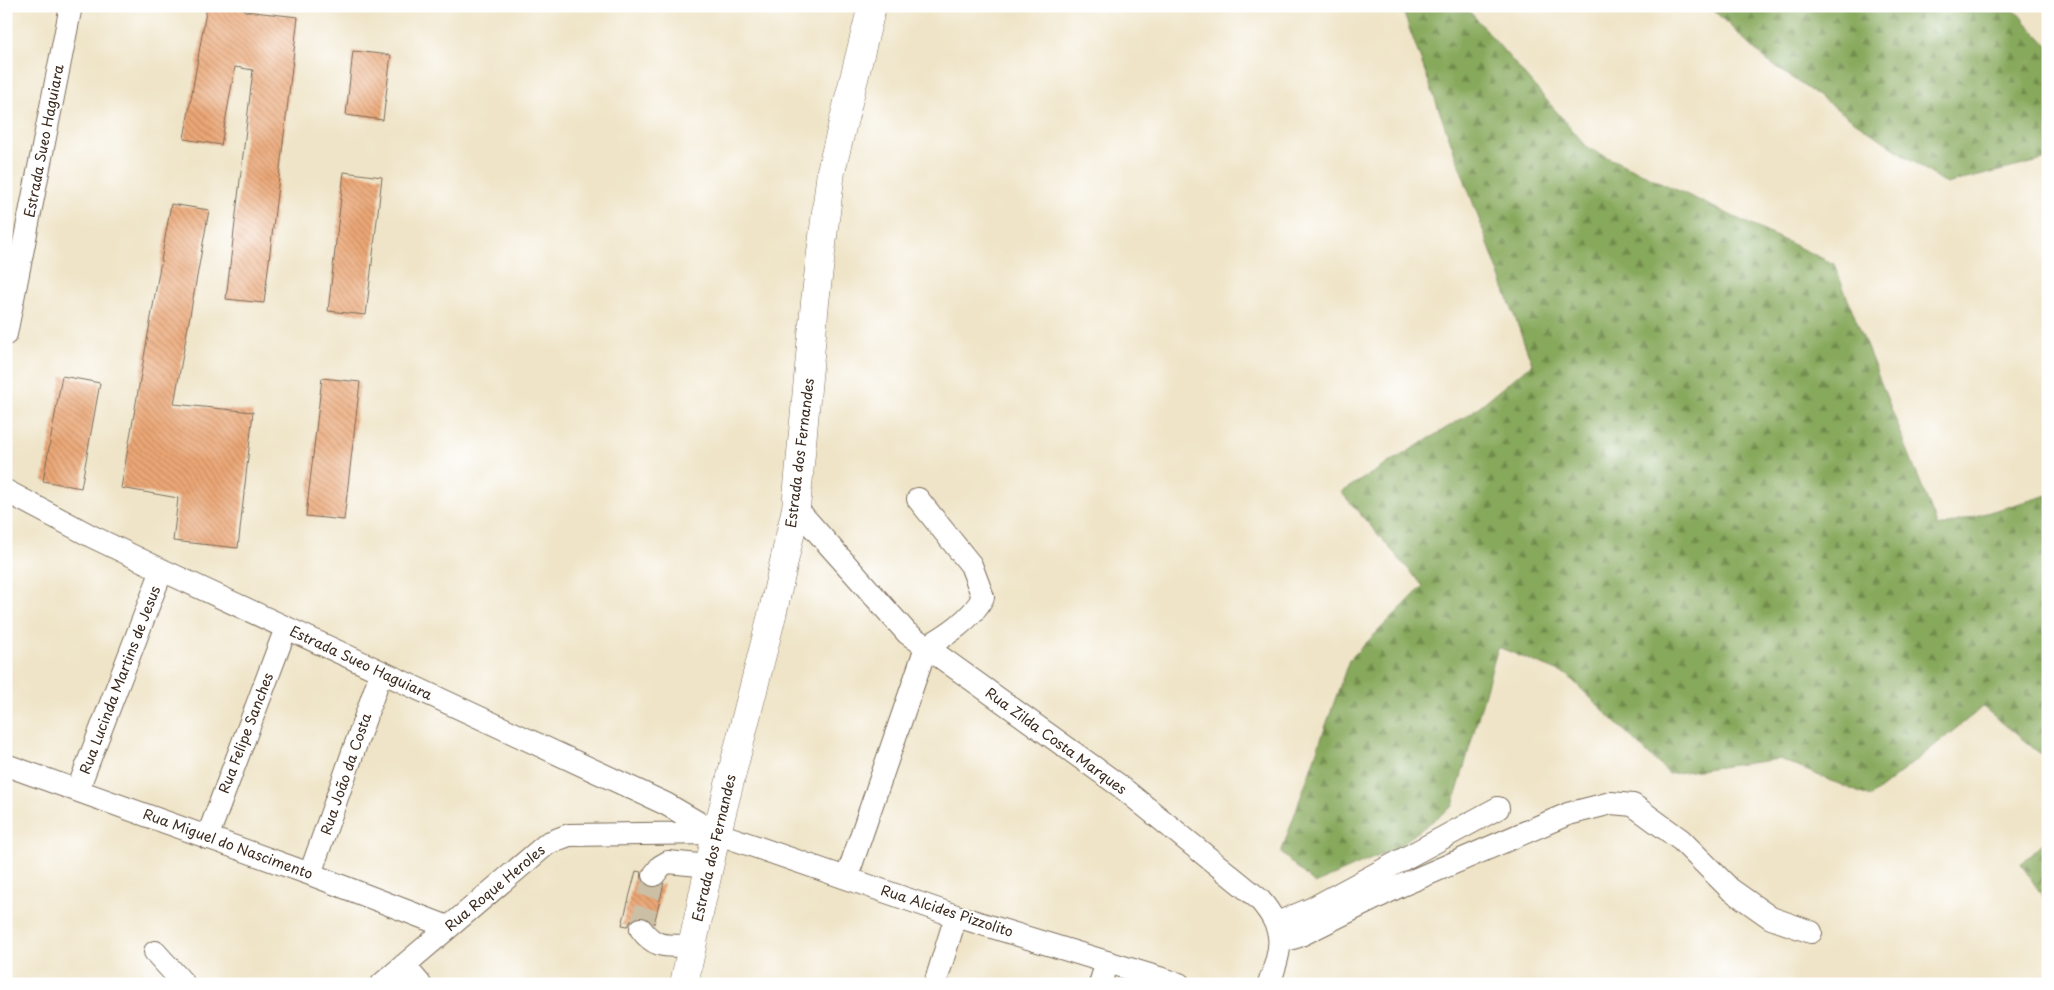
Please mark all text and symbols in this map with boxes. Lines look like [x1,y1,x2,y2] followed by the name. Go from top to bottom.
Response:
[18,62,69,219] street label: Estrada Sueo Haguiara
[780,377,819,529] street label: Estrada dos Fernandes
[74,583,165,777] street label: Rua Lucinda Martins de Jesus
[286,620,437,705] street label: Estrada Sueo Haguiara
[213,669,278,796] street label: Rua Felipe Sanches
[981,682,1131,799] street label: Rua Zilda Costa Marques
[315,710,376,838] street label: Rua João da Costa
[686,772,741,924] street label: Estrada dos Fernandes
[140,803,316,884] street label: Rua Miguel do Nascimento
[440,839,549,936] street label: Rua Roque Heroles
[878,879,1016,942] street label: Rua Alcides Pizzolito

